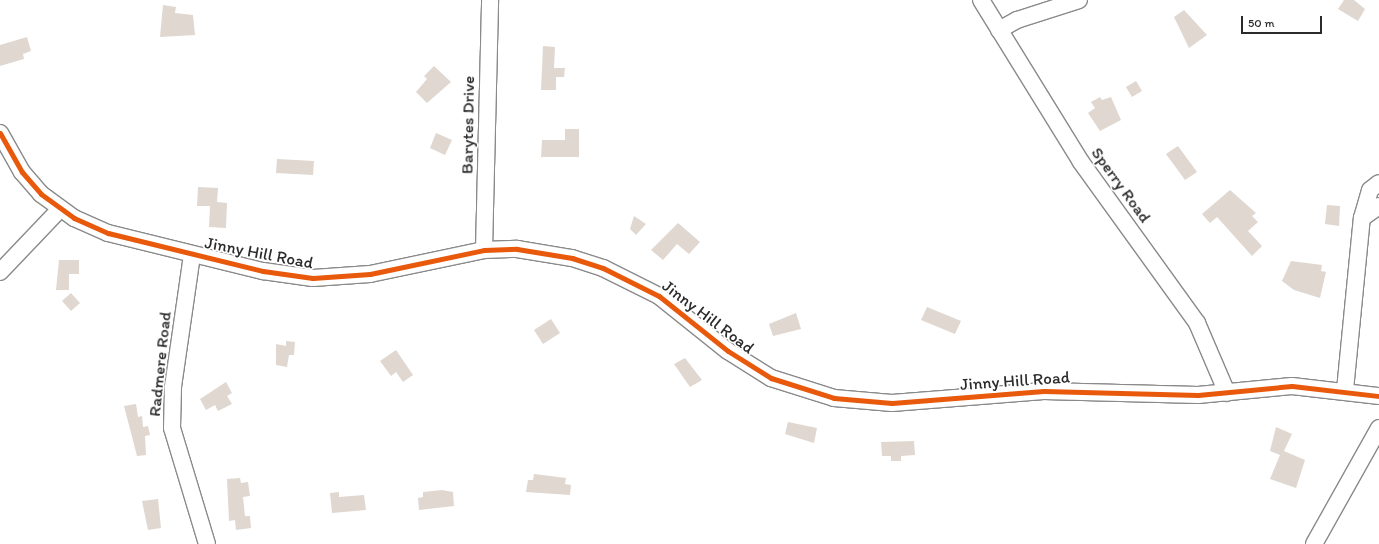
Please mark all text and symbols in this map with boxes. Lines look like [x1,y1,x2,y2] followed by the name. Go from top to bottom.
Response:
[1243,8,1324,34] scale bar
[1248,16,1274,30] text: 50 m
[457,75,479,175] street label: Barytes Drive
[1087,143,1155,227] street label: Sperry Road
[203,233,315,273] street label: Jinny Hill Road
[658,276,758,358] street label: Jinny Hill Road
[144,310,176,418] street label: Radmere Road
[960,367,1070,395] street label: Jinny Hill Road

